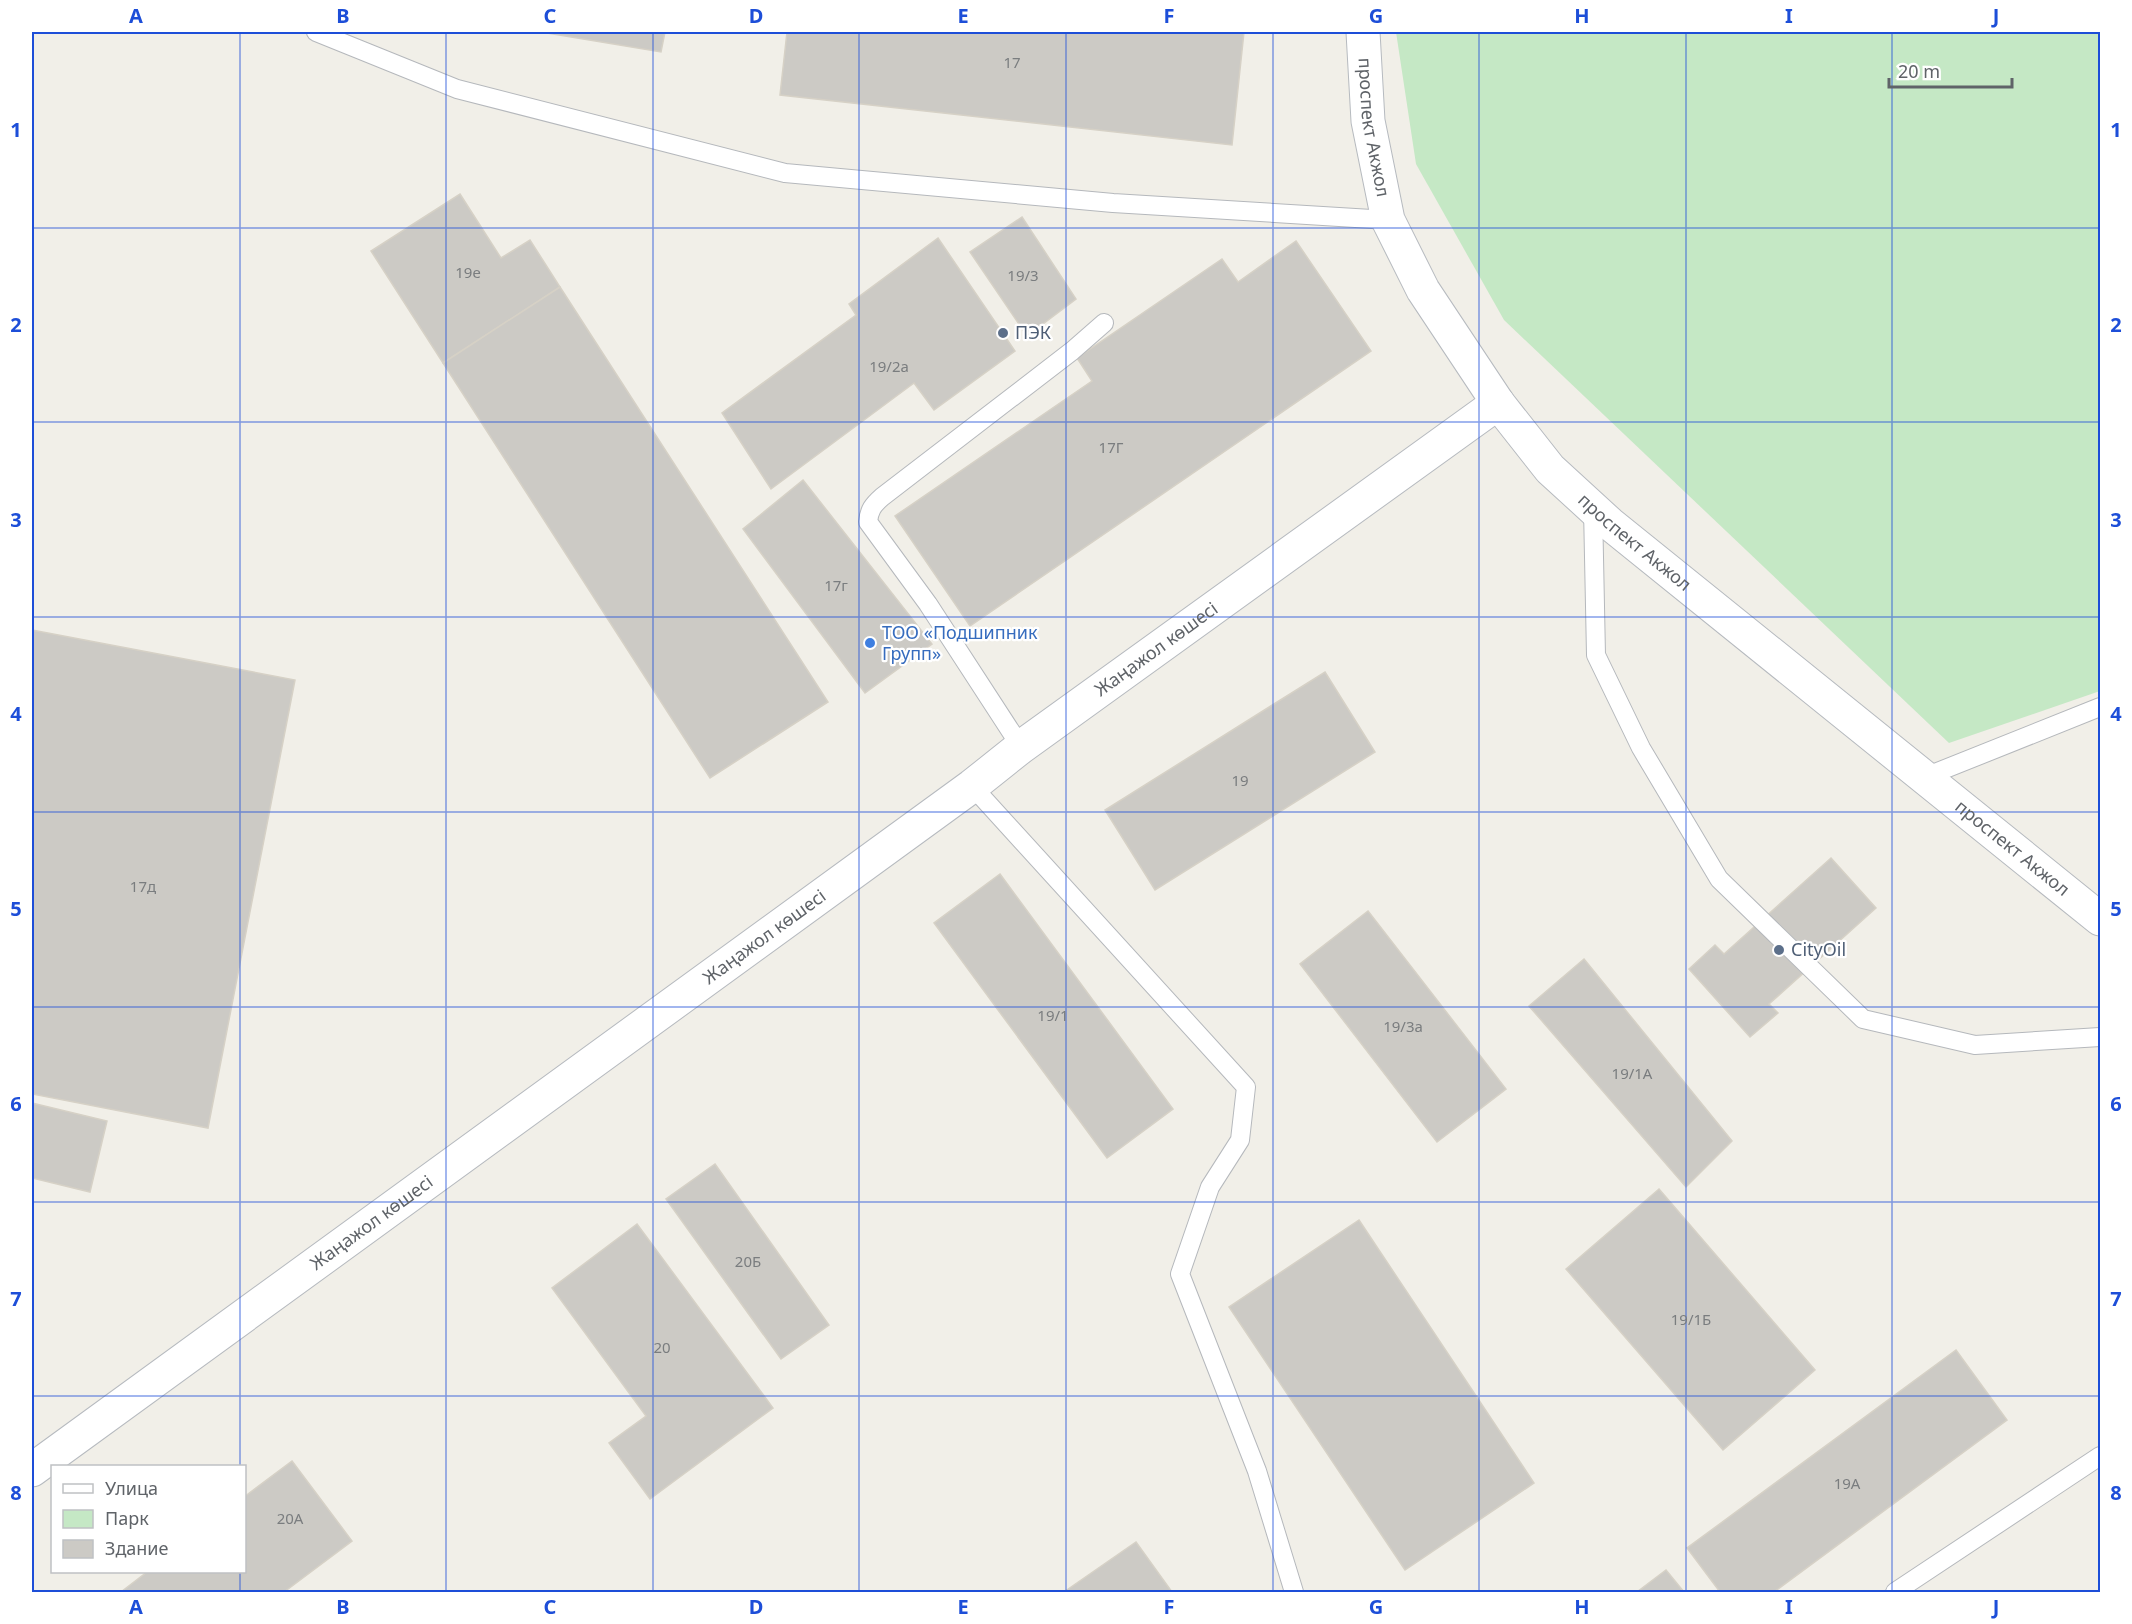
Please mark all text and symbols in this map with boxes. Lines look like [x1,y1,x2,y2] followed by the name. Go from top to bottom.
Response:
[129,2,143,29] text: A
[336,2,350,29] text: B
[544,2,557,29] text: C
[749,2,763,29] text: D
[957,2,969,29] text: E
[1164,2,1174,29] text: F
[1369,2,1383,29] text: G
[1574,2,1590,29] text: H
[1785,2,1793,29] text: I
[1991,2,1999,29] text: J
[1889,51,2012,89] scale bar
[1003,52,1021,72] house number: 17
[1353,57,1396,199] street label: проспект Акжол
[1898,59,1940,83] text: 20 m
[10,116,22,143] text: 1
[2110,116,2122,143] text: 1
[455,262,481,282] house number: 19е
[1007,265,1039,285] house number: 19/3
[10,311,22,338] text: 2
[2110,311,2122,338] text: 2
[1015,320,1052,344] place label: ПЭК
[996,326,1010,340] marker: ПЭК
[869,356,909,376] house number: 19/2а
[1099,437,1124,457] house number: 17Г
[1573,488,1697,596] street label: проспект Акжол
[10,506,22,533] text: 3
[2110,506,2122,533] text: 3
[824,575,848,595] house number: 17г
[1089,596,1222,701] street label: Жаңажол көшесі
[882,620,1038,665] place label: ТОО «Подшипник Групп»
[863,636,877,650] marker: ТОО «Подшипник Групп»
[10,700,22,727] text: 4
[2110,700,2122,727] text: 4
[1231,770,1249,790] house number: 19
[1951,794,2075,901] street label: проспект Акжол
[130,876,156,896] house number: 17д
[698,883,830,989] street label: Жаңажол көшесі
[10,895,22,922] text: 5
[2110,895,2122,922] text: 5
[1791,937,1846,961] place label: CityOil
[1772,943,1786,957] marker: CityOil
[1037,1005,1069,1025] house number: 19/1
[1383,1016,1423,1036] house number: 19/3а
[1612,1063,1653,1083] house number: 19/1А
[10,1090,22,1117] text: 6
[2110,1090,2122,1117] text: 6
[305,1169,437,1275] street label: Жаңажол көшесі
[735,1251,761,1271] house number: 20Б
[10,1285,22,1312] text: 7
[2110,1285,2122,1312] text: 7
[1671,1309,1711,1329] house number: 19/1Б
[653,1337,671,1357] house number: 20
[51,1465,246,1573] legend
[1834,1473,1861,1493] house number: 19А
[105,1476,158,1500] text: Улица
[10,1479,22,1506] text: 8
[2110,1479,2122,1506] text: 8
[105,1506,149,1530] text: Парк
[277,1508,304,1528] house number: 20А
[105,1536,169,1560] text: Здание
[129,1593,143,1620] text: A
[336,1593,350,1620] text: B
[544,1593,557,1620] text: C
[749,1593,763,1620] text: D
[957,1593,969,1620] text: E
[1164,1593,1174,1620] text: F
[1369,1593,1383,1620] text: G
[1574,1593,1590,1620] text: H
[1785,1593,1793,1620] text: I
[1991,1593,1999,1620] text: J

